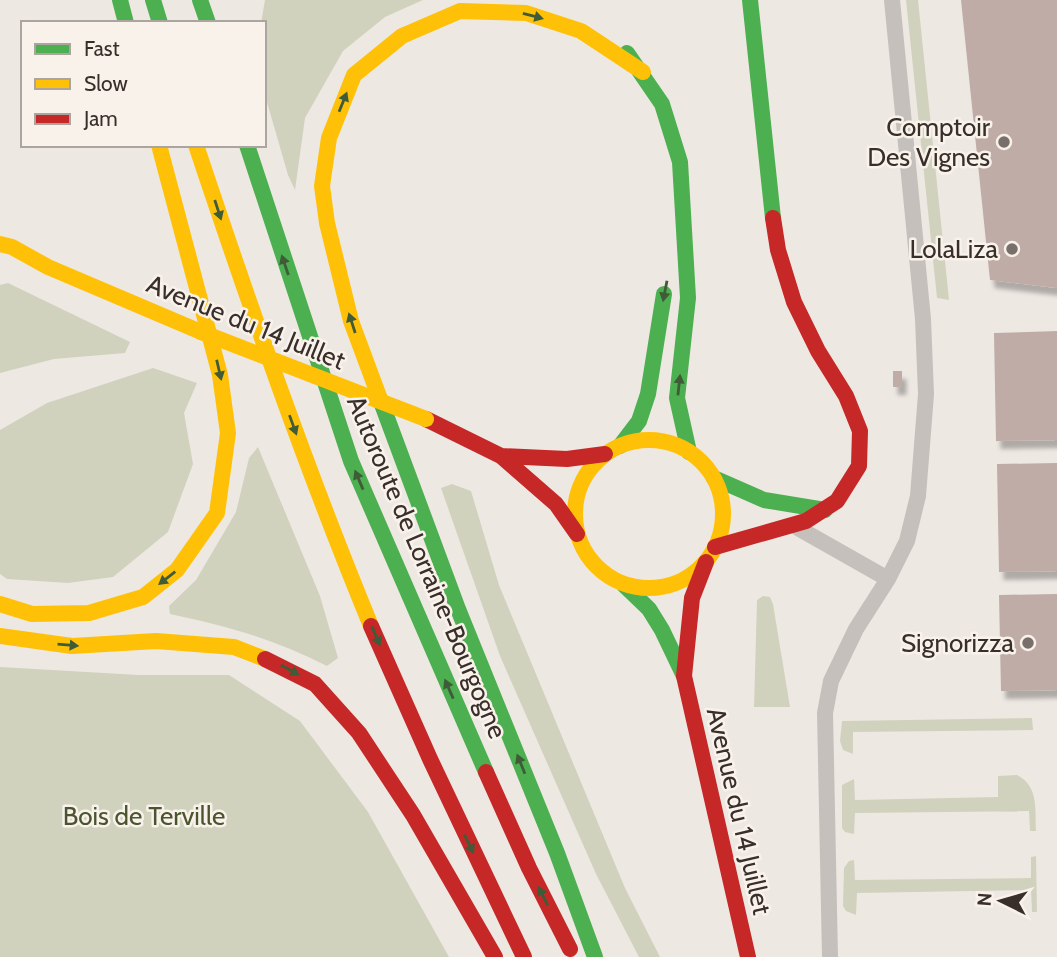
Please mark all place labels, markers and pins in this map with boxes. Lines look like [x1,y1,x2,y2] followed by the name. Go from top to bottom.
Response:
[867,111,991,173] place label: Comptoir Des Vignes
[996,134,1012,150] marker: Comptoir Des Vignes
[909,233,999,265] place label: LolaLiza
[1004,241,1020,257] marker: LolaLiza
[901,627,1015,659] place label: Signorizza
[1020,635,1036,651] marker: Signorizza

